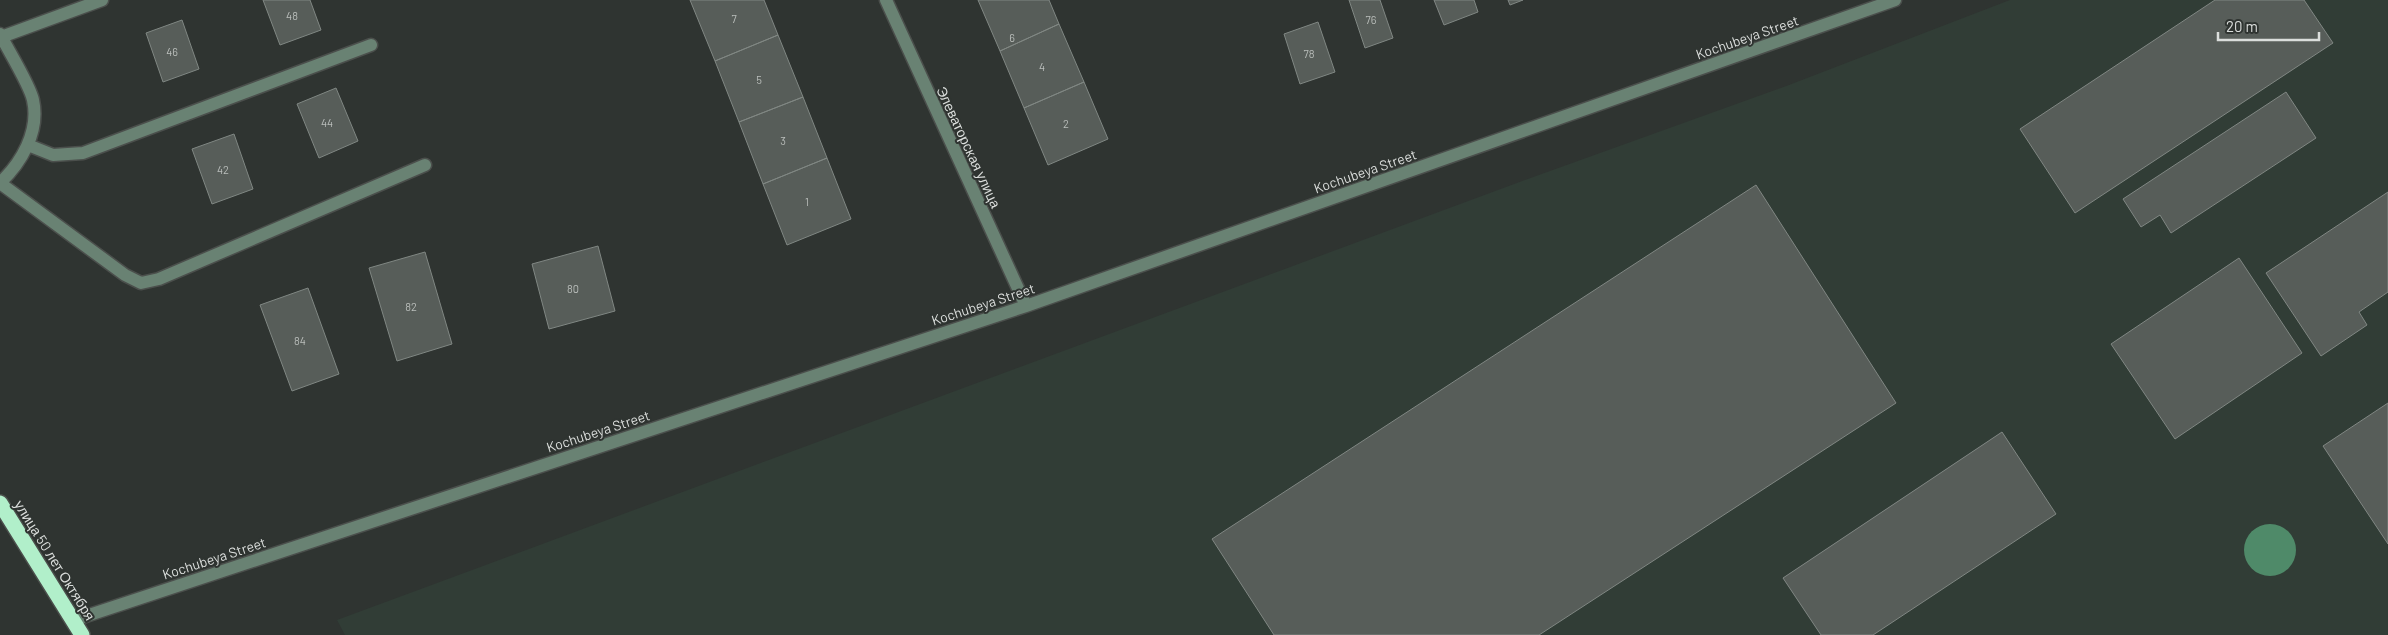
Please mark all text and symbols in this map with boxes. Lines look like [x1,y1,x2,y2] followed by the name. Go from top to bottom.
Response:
[286,9,298,22] house number: 48
[2218,10,2319,42] scale bar
[1693,11,1801,63] street label: Kochubeya Street
[731,12,737,25] house number: 7
[1366,13,1377,26] house number: 76
[2226,17,2258,35] text: 20 m
[1009,31,1015,44] house number: 6
[166,45,178,58] house number: 46
[1304,47,1315,60] house number: 78
[1039,60,1045,73] house number: 4
[756,73,762,86] house number: 5
[933,83,1005,211] street label: Элеваторская улица
[321,116,333,129] house number: 44
[1063,117,1069,130] house number: 2
[780,134,786,147] house number: 3
[1311,145,1419,197] street label: Kochubeya Street
[217,163,229,176] house number: 42
[805,195,809,208] house number: 1
[929,279,1037,329] street label: Kochubeya Street
[567,282,579,295] house number: 80
[405,300,417,313] house number: 82
[294,334,306,347] house number: 84
[544,406,652,456] street label: Kochubeya Street
[11,497,99,623] street label: улица 50 лет Октября
[160,533,268,583] street label: Kochubeya Street

